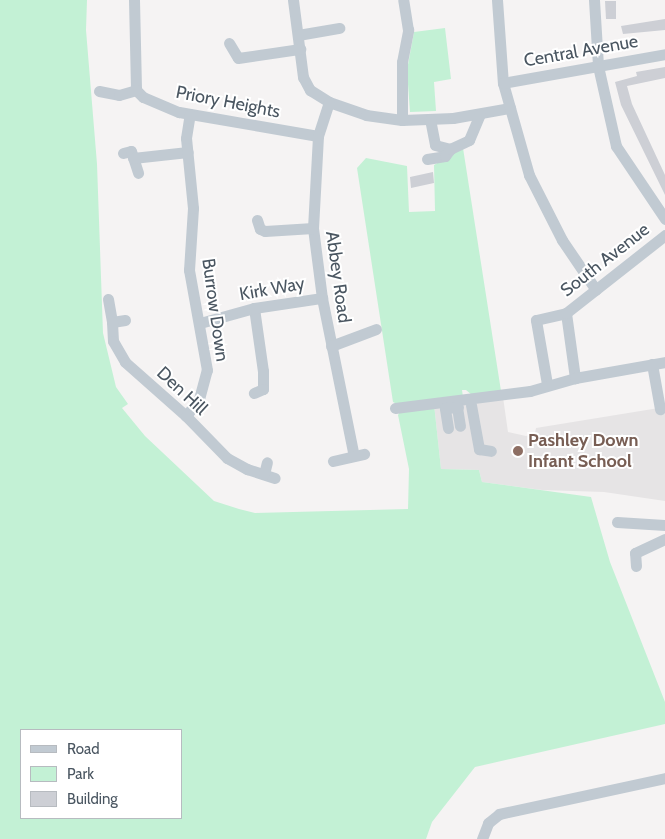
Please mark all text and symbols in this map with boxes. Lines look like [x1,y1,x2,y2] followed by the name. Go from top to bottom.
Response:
[522,30,640,72] street label: Central Avenue
[174,81,282,123] street label: Priory Heights
[556,219,654,301] street label: South Avenue
[321,230,355,324] street label: Abbey Road
[197,257,233,363] street label: Burrow Down
[238,273,306,305] street label: Kirk Way
[152,362,212,420] street label: Den Hill
[528,430,639,472] place label: Pashley Down Infant School
[512,445,524,457] marker: Pashley Down Infant School
[20,729,182,819] legend
[67,740,100,758] text: Road
[67,765,94,783] text: Park
[67,790,118,808] text: Building

